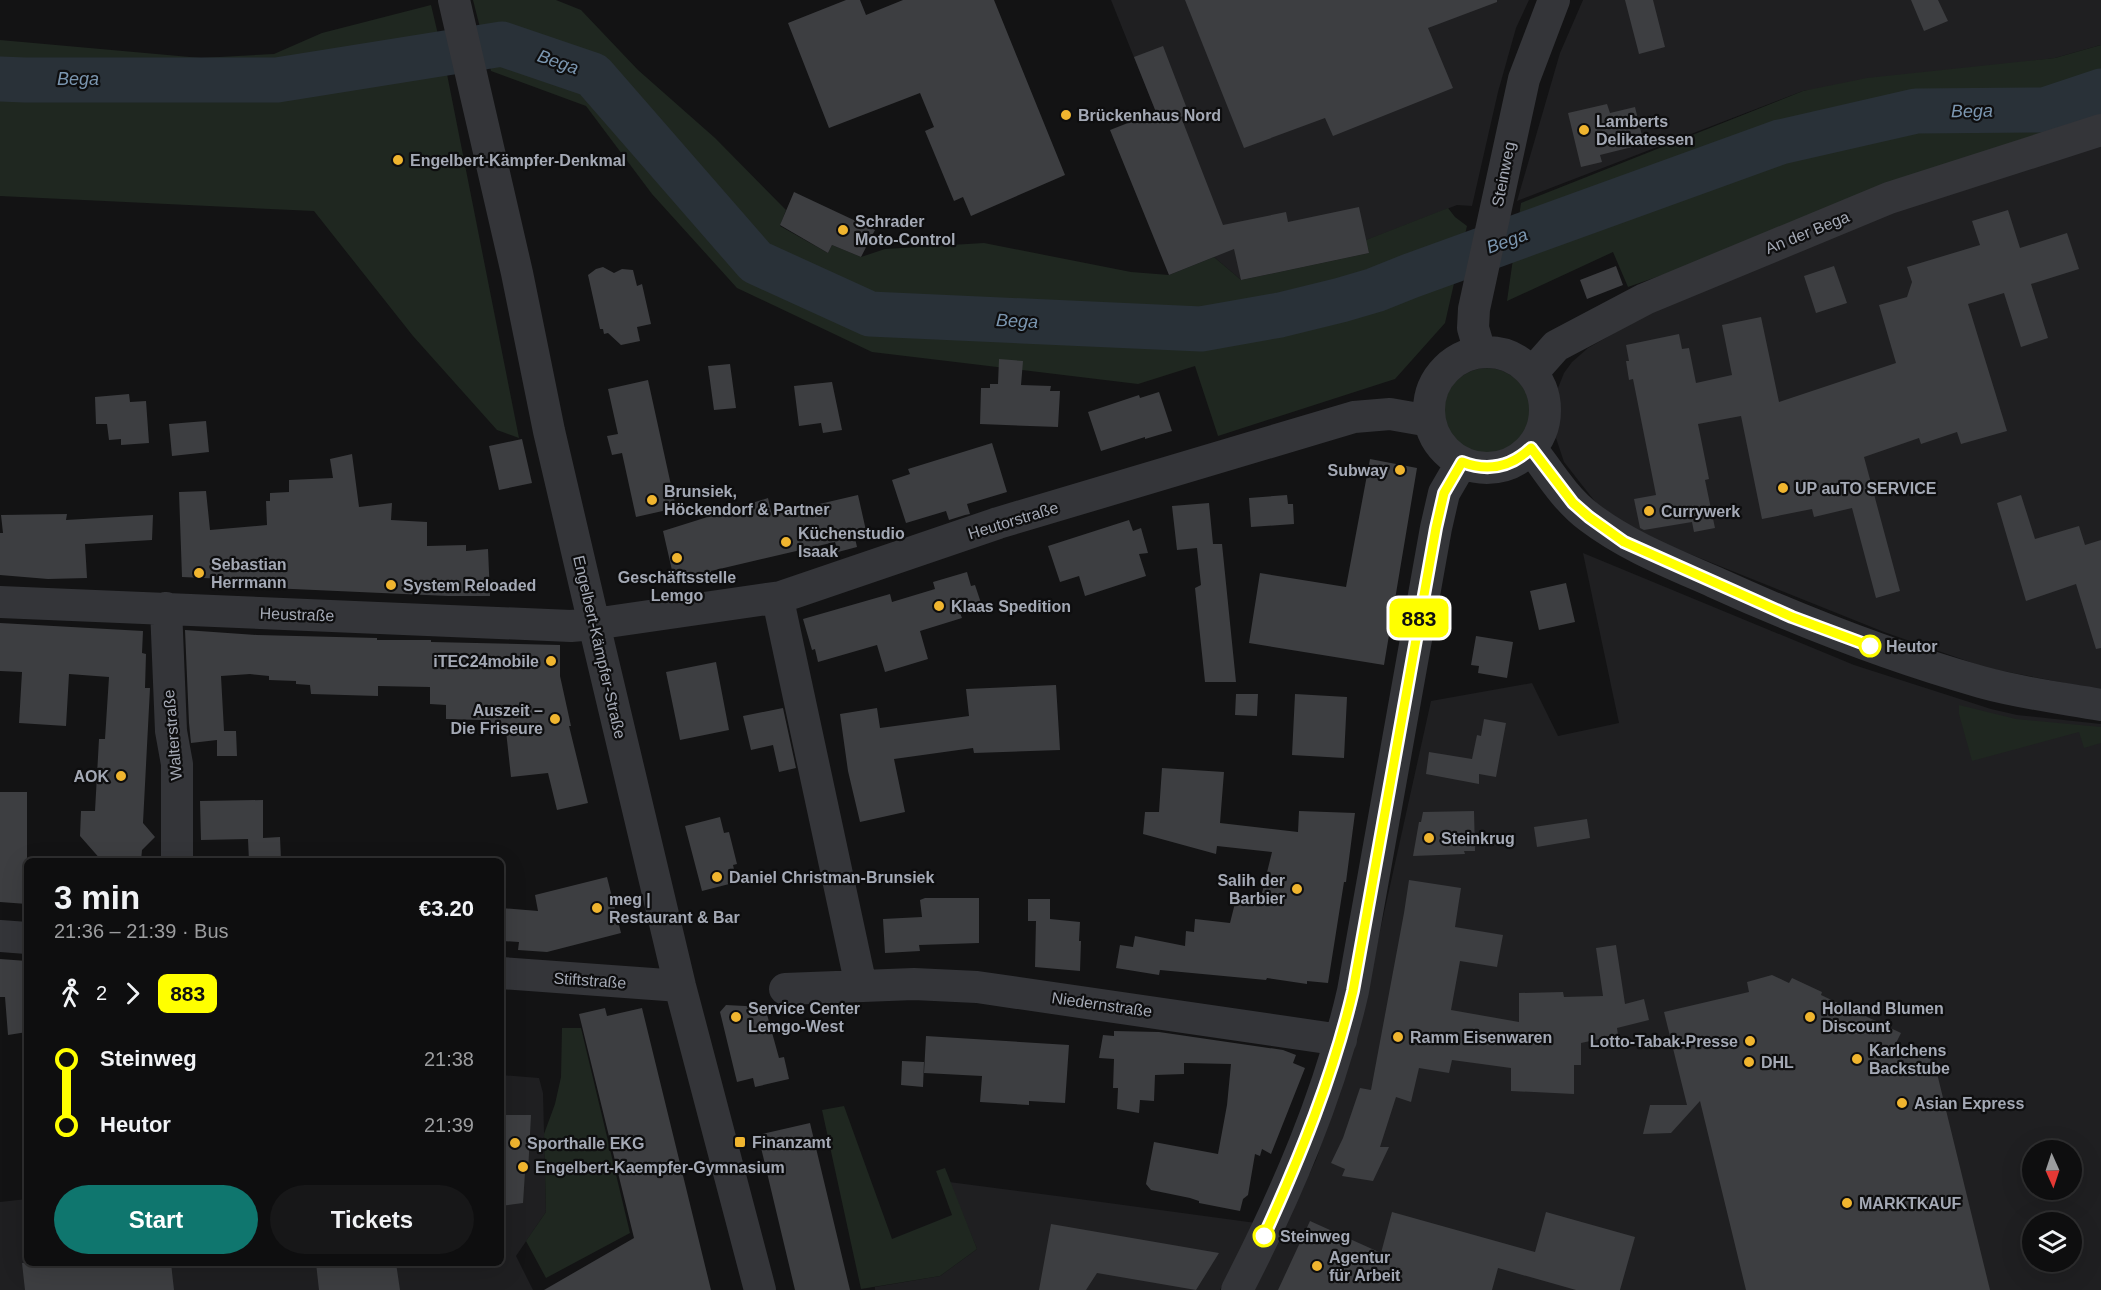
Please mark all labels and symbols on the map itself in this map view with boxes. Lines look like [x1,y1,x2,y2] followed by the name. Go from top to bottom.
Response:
[535,46,581,78] water label: Bega
[57,69,99,89] water label: Bega
[1951,101,1993,121] water label: Bega
[1078,107,1221,124] place label: Brückenhaus Nord
[1059,108,1073,122] marker: Brückenhaus Nord
[1596,113,1694,148] place label: Lamberts Delikatessen
[1577,123,1591,137] marker: Lamberts Delikatessen
[1489,140,1518,208] street label: Steinweg
[410,152,626,169] place label: Engelbert-Kämpfer-Denkmal
[391,153,405,167] marker: Engelbert-Kämpfer-Denkmal
[1763,208,1852,257] street label: An der Bega
[855,213,955,248] place label: Schrader Moto-Control
[836,223,850,237] marker: Schrader Moto-Control
[1484,224,1530,258] water label: Bega
[995,310,1039,332] water label: Bega
[1328,462,1388,479] place label: Subway
[1393,463,1407,477] marker: Subway
[1795,480,1937,497] place label: UP auTO SERVICE
[1776,481,1790,495] marker: UP auTO SERVICE
[664,483,829,518] place label: Brunsiek, Höckendorf & Partner
[645,493,659,507] marker: Brunsiek, Höckendorf & Partner
[966,499,1060,542] street label: Heutorstraße
[1661,503,1740,520] place label: Currywerk
[1642,504,1656,518] marker: Currywerk
[798,525,905,560] place label: Küchenstudio Isaak
[779,535,793,549] marker: Küchenstudio Isaak
[670,551,684,565] marker: Geschäftsstelle Lemgo
[570,554,629,741] street label: Engelbert-Kämpfer-Straße
[211,556,287,591] place label: Sebastian Herrmann
[192,566,206,580] marker: Sebastian Herrmann
[618,569,736,604] place label: Geschäftsstelle Lemgo
[403,577,536,594] place label: System Reloaded
[384,578,398,592] marker: System Reloaded
[951,598,1071,615] place label: Klaas Spedition
[1384,598,1454,638] line badge: 883
[932,599,946,613] marker: Klaas Spedition
[259,605,335,624] street label: Heustraße
[1859,635,1881,657] marker: Heutor
[1886,638,1938,655] place label: Heutor
[433,653,539,670] place label: iTEC24mobile
[544,654,558,668] marker: iTEC24mobile
[160,689,185,781] street label: Walterstraße
[451,702,543,737] place label: Auszeit – Die Friseure
[548,712,562,726] marker: Auszeit – Die Friseure
[73,768,109,785] place label: AOK
[114,769,128,783] marker: AOK
[1441,830,1515,847] place label: Steinkrug
[1422,831,1436,845] marker: Steinkrug
[729,869,934,886] place label: Daniel Christman-Brunsiek
[710,870,724,884] marker: Daniel Christman-Brunsiek
[1217,872,1285,907] place label: Salih der Barbier
[1290,882,1304,896] marker: Salih der Barbier
[609,891,740,926] place label: meg | Restaurant & Bar
[590,901,604,915] marker: meg | Restaurant & Bar
[553,969,627,992] street label: Stiftstraße
[1051,989,1153,1020] street label: Niedernstraße
[748,1000,860,1035] place label: Service Center Lemgo-West
[1822,1000,1944,1035] place label: Holland Blumen Discount
[729,1010,743,1024] marker: Service Center Lemgo-West
[1803,1010,1817,1024] marker: Holland Blumen Discount
[1410,1029,1552,1046] place label: Ramm Eisenwaren
[1391,1030,1405,1044] marker: Ramm Eisenwaren
[1590,1033,1738,1050] place label: Lotto-Tabak-Presse
[1743,1034,1757,1048] marker: Lotto-Tabak-Presse
[1869,1042,1950,1077] place label: Karlchens Backstube
[1850,1052,1864,1066] marker: Karlchens Backstube
[1761,1054,1794,1071] place label: DHL
[1742,1055,1756,1069] marker: DHL
[1914,1095,2024,1112] place label: Asian Express
[1895,1096,1909,1110] marker: Asian Express
[752,1134,832,1151] place label: Finanzamt
[527,1135,644,1152] place label: Sporthalle EKG
[733,1135,747,1149] marker: Finanzamt
[508,1136,522,1150] marker: Sporthalle EKG
[2022,1140,2082,1200] north arrow
[535,1159,785,1176] place label: Engelbert-Kaempfer-Gymnasium
[516,1160,530,1174] marker: Engelbert-Kaempfer-Gymnasium
[1859,1195,1961,1212] place label: MARKTKAUF
[1840,1196,1854,1210] marker: MARKTKAUF
[1253,1225,1275,1247] marker: Steinweg
[1280,1228,1350,1245] place label: Steinweg
[1329,1249,1401,1284] place label: Agentur für Arbeit
[1310,1259,1324,1273] marker: Agentur für Arbeit

